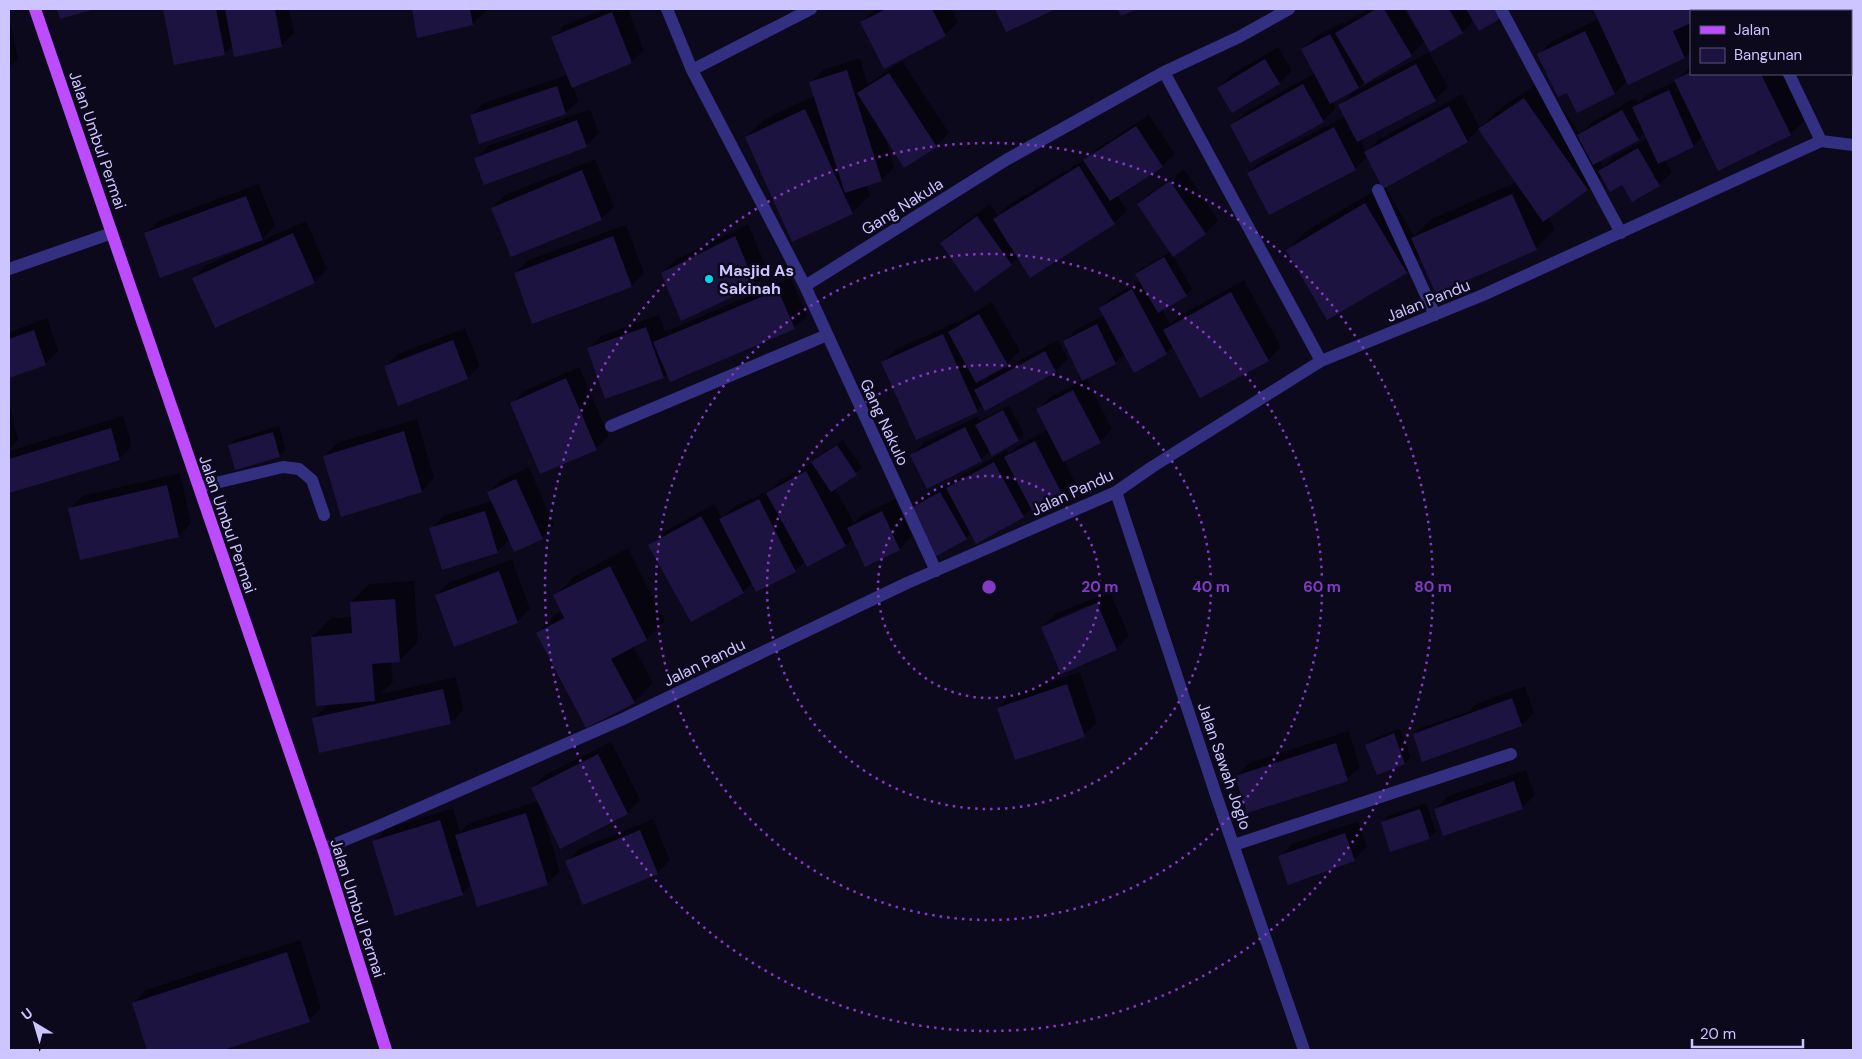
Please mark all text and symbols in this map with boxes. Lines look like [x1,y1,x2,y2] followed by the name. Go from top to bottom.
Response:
[1690,10,1852,75] legend
[1734,20,1770,40] text: Jalan
[1734,45,1802,65] text: Bangunan
[64,68,131,212] street label: Jalan Umbul Permai
[857,173,947,240] street label: Gang Nakula
[719,260,794,299] place label: Masjid As Sakinah
[703,273,715,285] marker: Masjid As Sakinah
[1383,274,1473,327] street label: Jalan Pandu
[855,376,914,469] street label: Gang Nakulo
[194,452,261,596] street label: Jalan Umbul Permai
[1028,464,1117,521] street label: Jalan Pandu
[1082,577,1118,597] text: 20 m
[1192,577,1230,597] text: 40 m
[1303,577,1341,597] text: 60 m
[1414,577,1452,597] text: 80 m
[980,578,998,596] centre of rings
[660,634,749,691] street label: Jalan Pandu
[1193,700,1256,833] street label: Jalan Sawah Joglo
[325,836,390,980] street label: Jalan Umbul Permai
[10,999,60,1049] north arrow
[18,1004,36,1024] text: U
[1692,1016,1803,1048] scale bar
[1700,1024,1736,1044] text: 20 m

